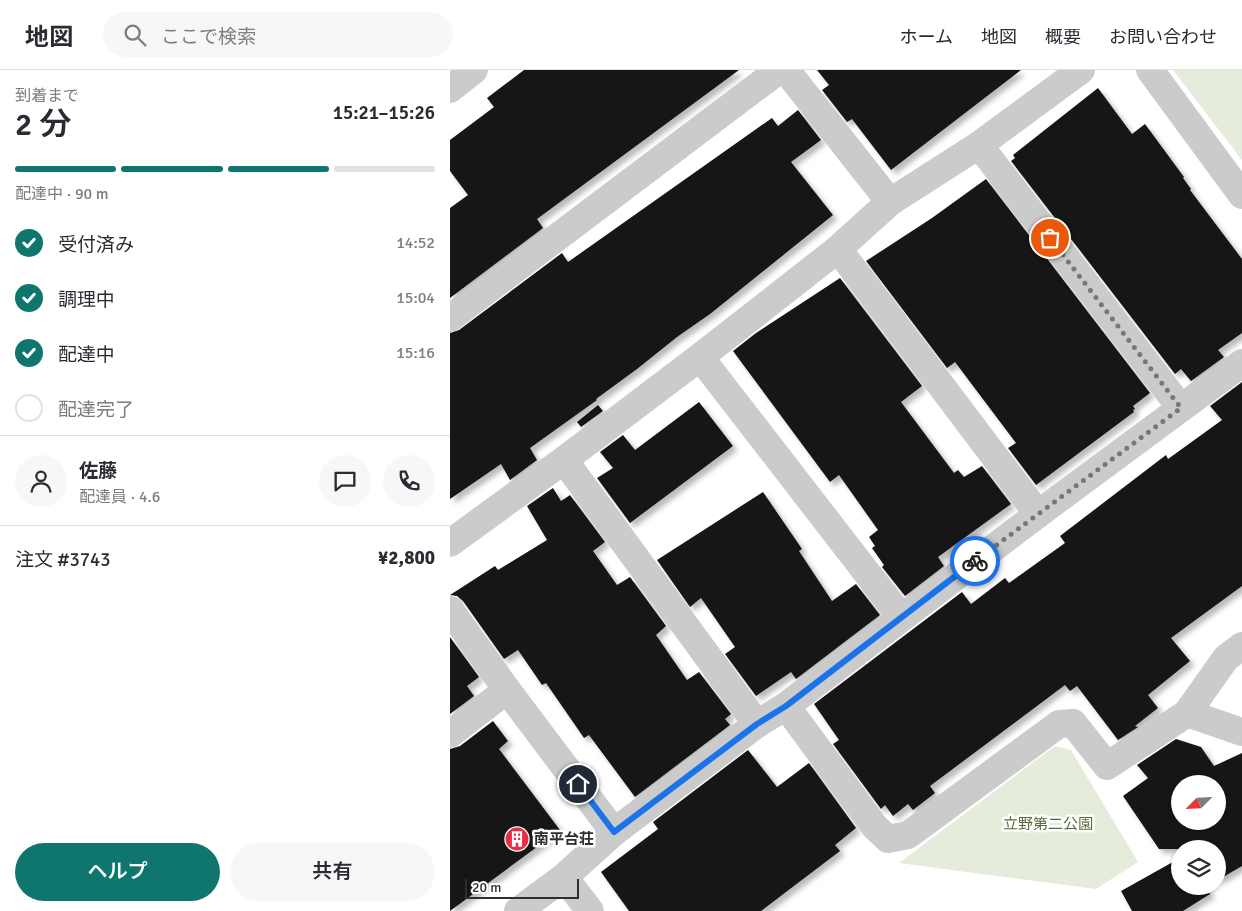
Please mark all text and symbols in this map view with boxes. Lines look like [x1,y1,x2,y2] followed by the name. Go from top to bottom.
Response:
[103,12,453,57] search box
[121,21,149,49] icon: search
[25,22,73,52] text: 地図
[161,25,256,49] text: ここで検索
[900,26,953,48] text: ホーム
[981,26,1017,48] text: 地図
[1045,26,1081,48] text: 概要
[1109,26,1217,48] text: お問い合わせ
[15,86,79,106] text: 到着まで
[333,101,435,125] text: 15:21–15:26
[15,105,71,144] text: 2 分
[15,184,108,204] text: 配達中 · 90 m
[1029,217,1071,259] pin
[1036,224,1064,252] icon: bag
[15,229,43,257] icon: check
[58,233,134,257] text: 受付済み
[396,233,435,253] text: 14:52
[15,284,43,312] icon: check
[58,288,115,312] text: 調理中
[396,288,435,308] text: 15:04
[15,339,43,367] icon: check
[58,343,115,367] text: 配達中
[396,343,435,363] text: 15:16
[58,398,134,422] text: 配達完了
[15,455,67,507] button: person
[319,455,371,507] button: chat
[383,455,435,507] button: phone
[79,459,117,483] text: 佐藤
[79,487,160,507] text: 配達員 · 4.6
[950,536,1000,586] courier
[378,546,435,570] text: ¥2,800
[961,547,989,575] icon: bike
[15,548,110,572] text: 注文 #3743
[557,763,599,805] pin
[564,770,592,798] icon: home
[1171,775,1226,830] north arrow
[1171,775,1226,895] map controls
[1003,815,1093,833] park label: 立野第二公園
[504,826,530,852] building icon: 南平台荘
[534,830,594,848] place label: 南平台荘
[1171,840,1226,895] button: layers
[15,843,220,901] button: ヘルプ
[230,843,435,901] button: 共有
[465,876,579,899] scale bar
[472,879,501,896] text: 20 m

